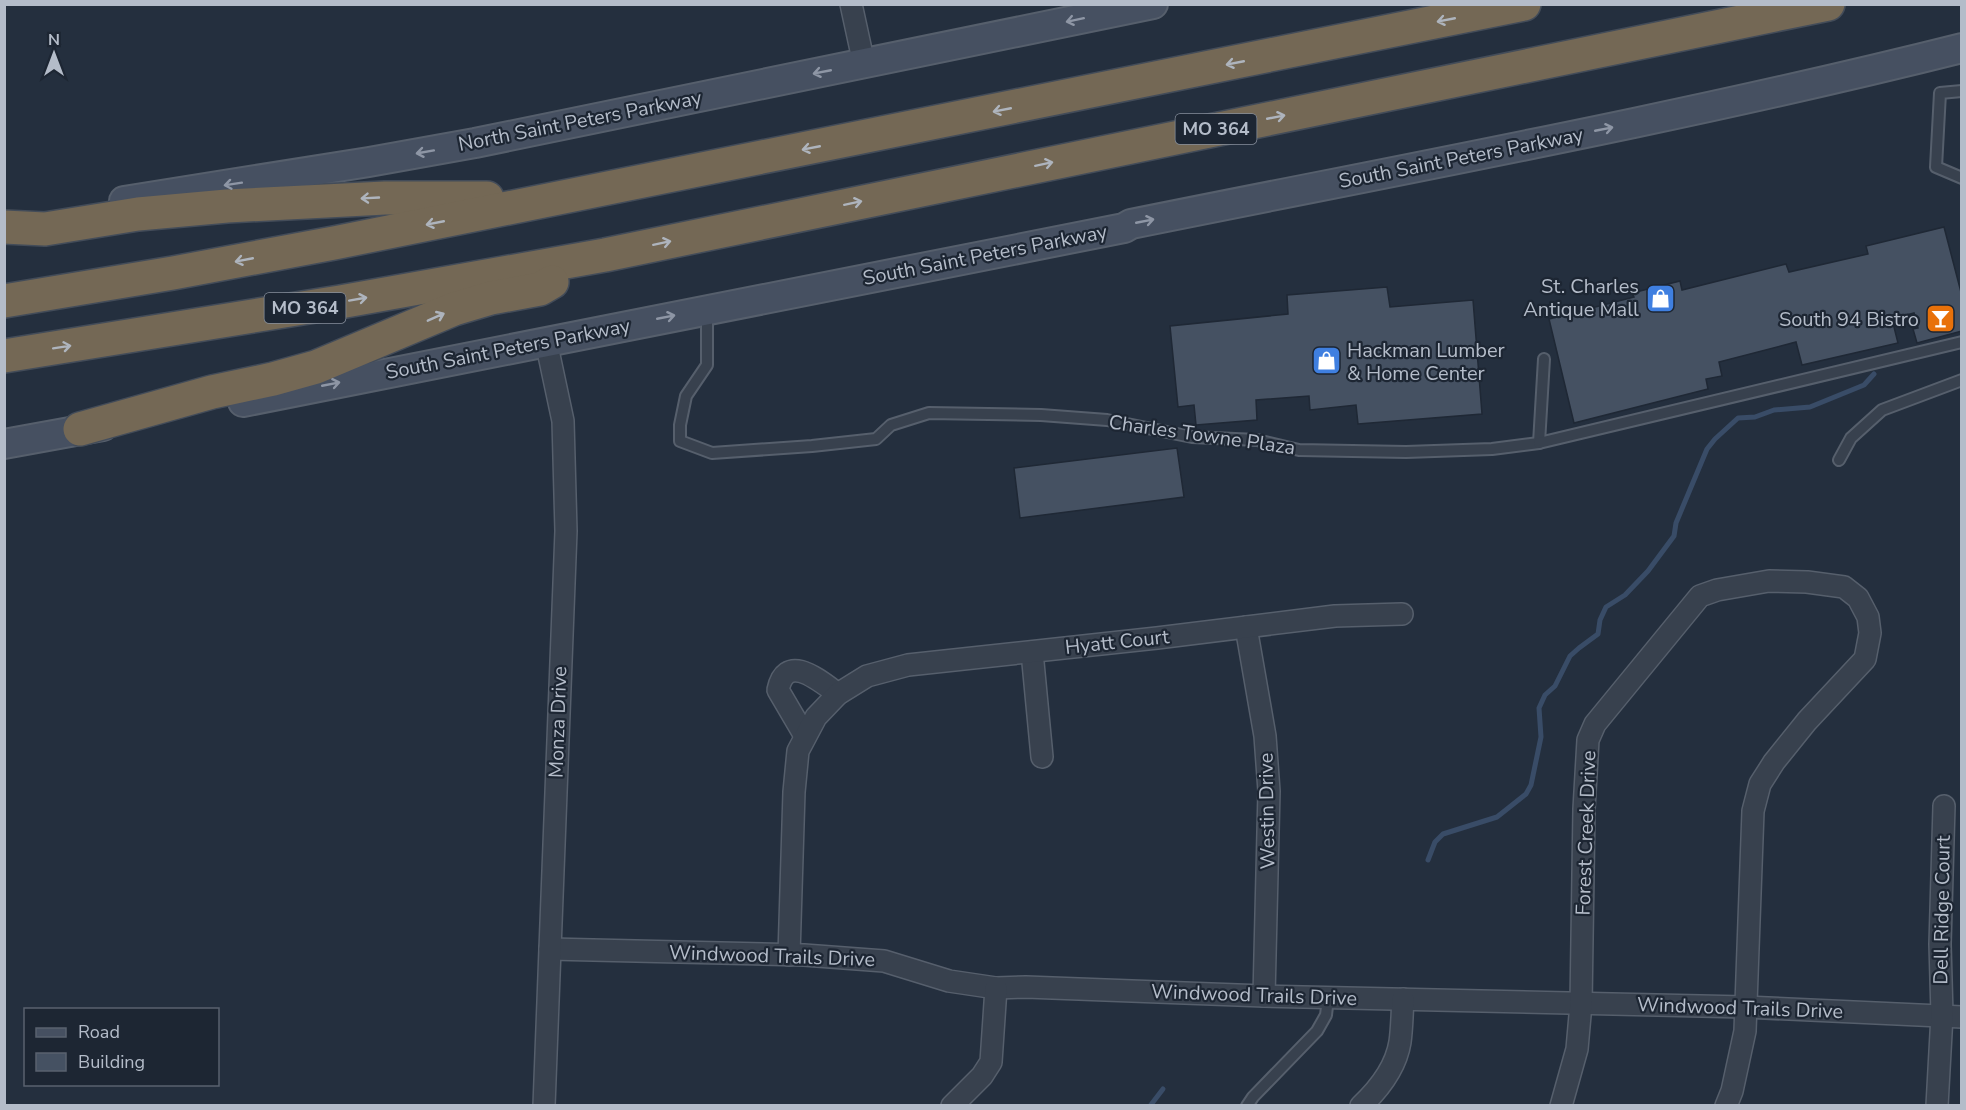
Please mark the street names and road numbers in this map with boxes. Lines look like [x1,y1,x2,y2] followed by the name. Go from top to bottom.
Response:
[456,84,705,158] street label: North Saint Peters Parkway
[1176,114,1256,144] road number: MO 364
[1337,121,1586,195] street label: South Saint Peters Parkway
[861,218,1110,292] street label: South Saint Peters Parkway
[264,293,346,323] road number: MO 364
[384,312,633,386] street label: South Saint Peters Parkway
[1107,409,1297,461] street label: Charles Towne Plaza
[1064,623,1171,661] street label: Hyatt Court
[543,666,573,778] street label: Monza Drive
[1570,750,1602,916] street label: Forest Creek Drive
[1252,752,1282,870] street label: Westin Drive
[1927,834,1957,985] street label: Dell Ridge Court
[668,939,876,973] street label: Windwood Trails Drive
[1150,978,1358,1012] street label: Windwood Trails Drive
[1636,991,1844,1025] street label: Windwood Trails Drive

